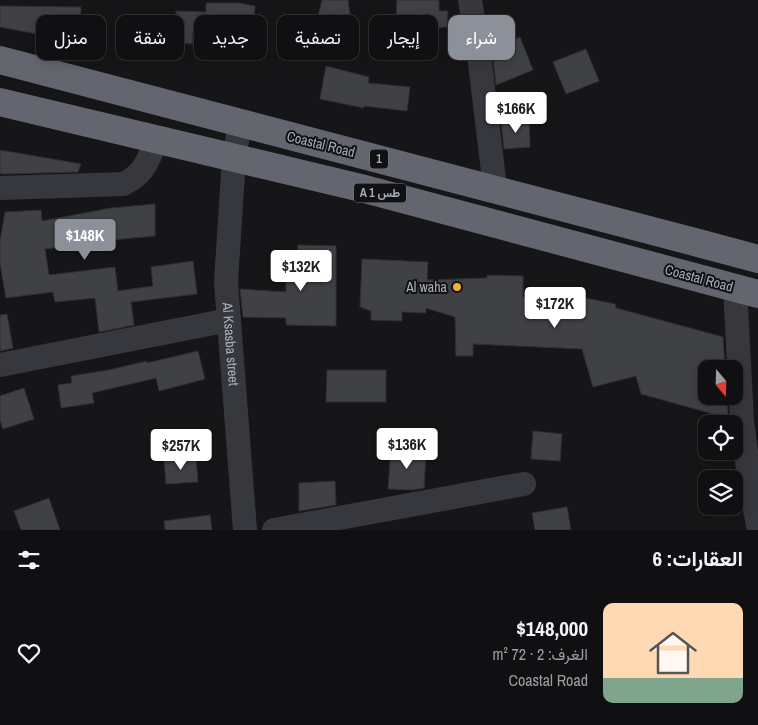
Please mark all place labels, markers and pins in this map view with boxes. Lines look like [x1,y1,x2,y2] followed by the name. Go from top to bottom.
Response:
[481,92,551,134] pin: $166K
[50,218,120,261] pin: $148K
[266,250,336,292] pin: $132K
[405,278,448,296] place label: Al waha
[451,281,463,293] marker: Al waha
[520,286,590,329] pin: $172K
[146,428,216,471] pin: $257K
[372,428,442,470] pin: $136K

